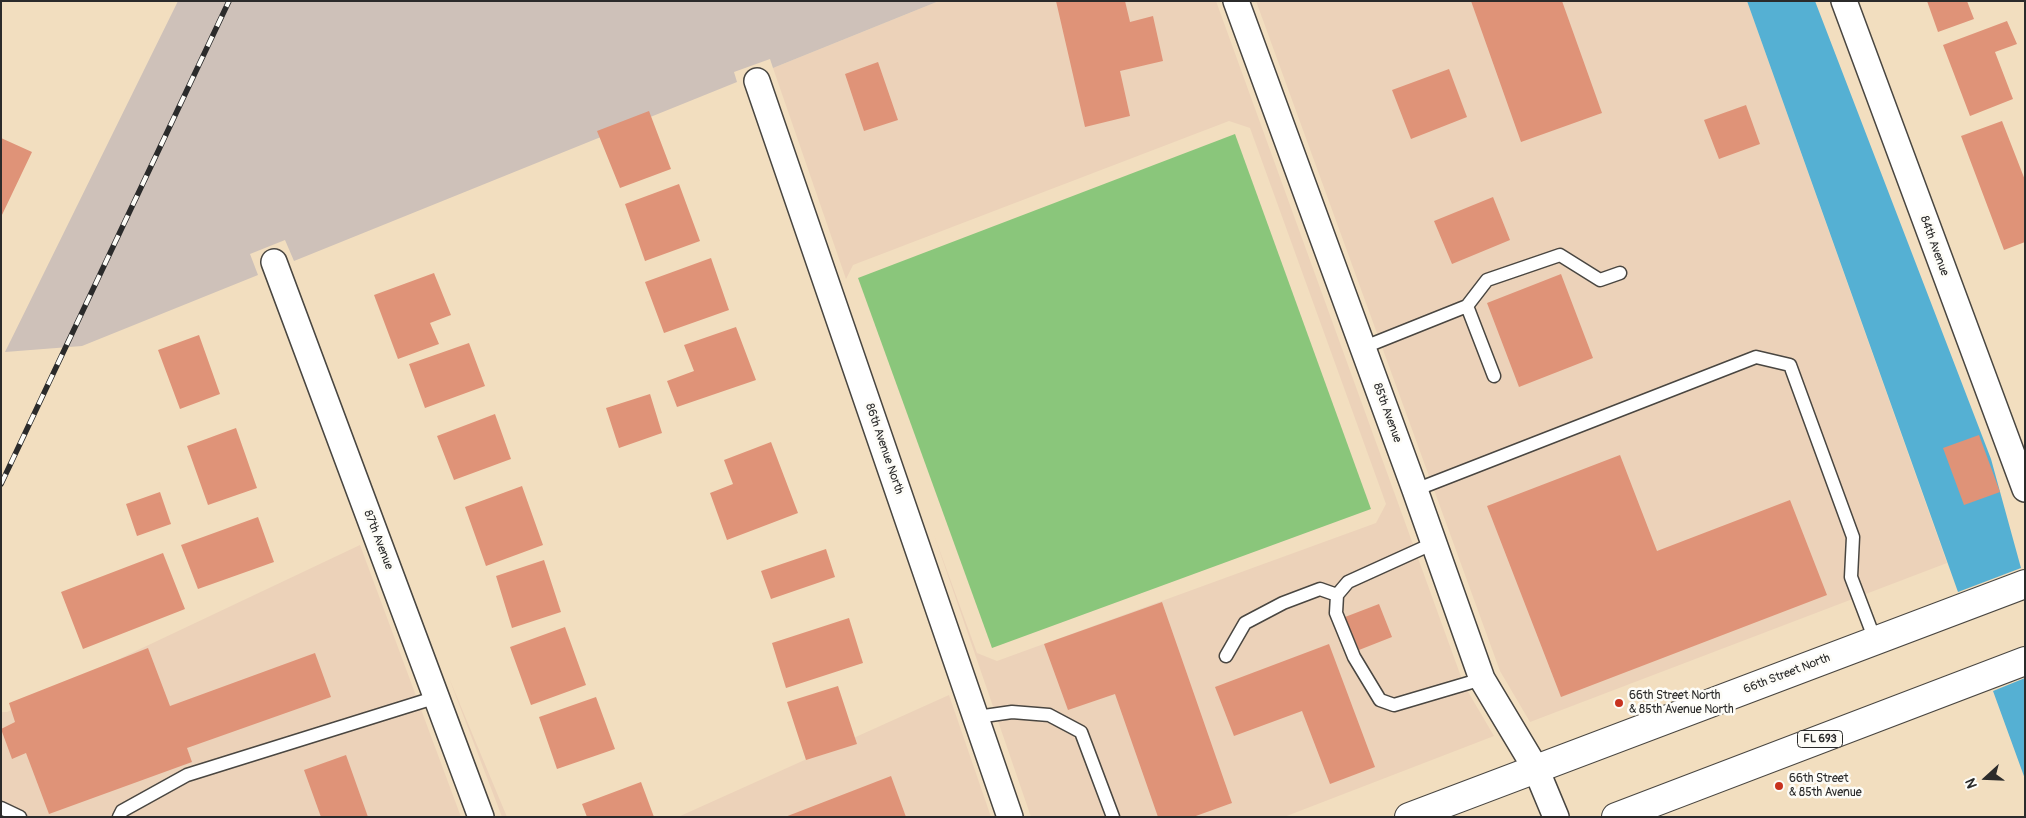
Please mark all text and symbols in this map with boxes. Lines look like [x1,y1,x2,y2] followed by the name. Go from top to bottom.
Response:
[1916,214,1952,278] street label: 84th Avenue
[1370,381,1404,445] street label: 85th Avenue
[862,402,906,496] street label: 86th Avenue North
[360,508,396,572] street label: 87th Avenue
[1742,651,1832,697] street label: 66th Street North
[1629,689,1734,717] place label: 66th Street North & 85th Avenue North
[1613,697,1625,709] marker: 66th Street North & 85th Avenue North
[1798,731,1842,748] road number: FL 693
[1961,753,2011,803] north arrow
[1789,772,1862,800] place label: 66th Street & 85th Avenue
[1962,776,1981,791] text: N
[1773,780,1785,792] marker: 66th Street & 85th Avenue

